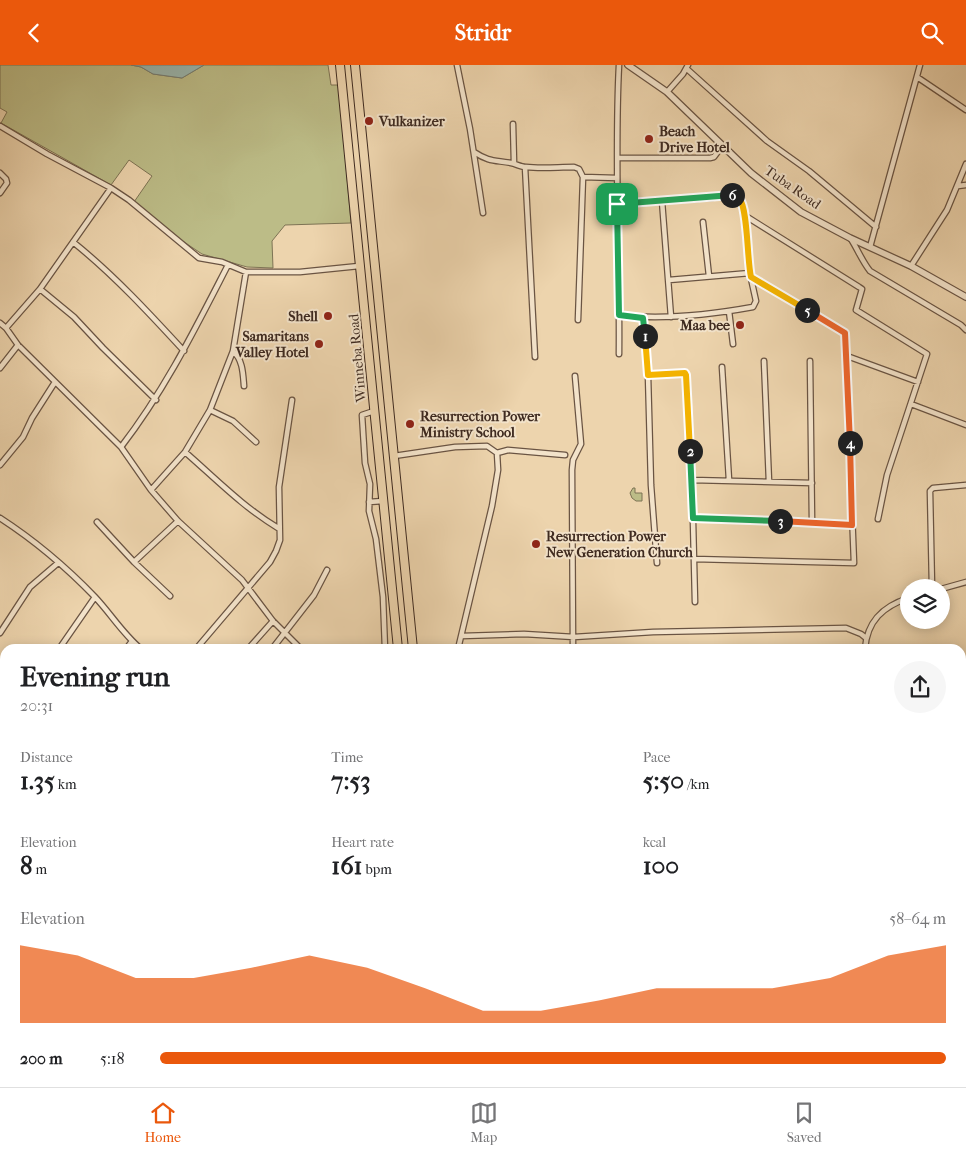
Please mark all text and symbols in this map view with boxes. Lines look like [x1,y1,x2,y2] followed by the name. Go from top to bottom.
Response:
[20,19,48,47] icon: back
[918,19,946,47] icon: search
[455,20,511,46] text: Stridr
[378,113,446,130] place label: Vulkanizer
[363,115,375,127] marker: Vulkanizer
[659,123,730,156] place label: Beach Drive Hotel
[643,133,655,145] marker: Beach Drive Hotel
[761,162,824,213] street label: Tuba Road
[596,183,638,225] pin
[720,183,744,207] pin: 6
[729,187,736,204] text: 6
[603,190,631,218] icon: arrive
[794,297,820,323] pin: 5
[804,302,811,319] text: 5
[288,308,318,325] place label: Shell
[322,310,334,322] marker: Shell
[345,313,370,404] street label: Winneba Road
[679,317,730,334] place label: Maa bee
[734,319,746,331] marker: Maa bee
[632,323,658,349] pin: 1
[235,328,310,361] place label: Samaritans Valley Hotel
[643,328,648,345] text: 1
[313,338,325,350] marker: Samaritans Valley Hotel
[419,408,541,441] place label: Resurrection Power Ministry School
[404,418,416,430] marker: Resurrection Power Ministry School
[838,431,862,455] pin: 4
[846,435,855,452] text: 4
[678,439,702,463] pin: 2
[687,443,694,460] text: 2
[768,509,792,533] pin: 3
[778,513,783,530] text: 3
[546,528,694,561] place label: Resurrection Power New Generation Church
[530,538,542,550] marker: Resurrection Power New Generation Church
[900,579,950,629] map controls
[900,579,950,629] button: layers
[20,660,170,693] text: Evening run
[894,661,946,713] button: share
[20,696,53,715] text: 20:31
[20,749,73,766] text: Distance
[331,749,363,766] text: Time
[643,749,671,766] text: Pace
[20,766,55,795] text: 1.35
[331,766,371,795] text: 7:53
[643,766,684,795] text: 5:50
[55,776,77,793] text: km
[684,776,709,793] text: /km
[20,834,77,851] text: Elevation
[331,834,394,851] text: Heart rate
[643,834,666,851] text: kcal
[20,851,33,880] text: 8
[331,851,362,880] text: 161
[643,851,679,880] text: 100
[33,861,47,878] text: m
[362,861,392,878] text: bpm
[20,909,85,928] text: Elevation
[889,909,946,928] text: 58–64 m
[20,1049,63,1068] text: 200 m
[100,1049,125,1068] text: 5:18
[144,1099,181,1146] tab: Home
[470,1099,498,1146] tab: Map
[787,1099,822,1146] tab: Saved

